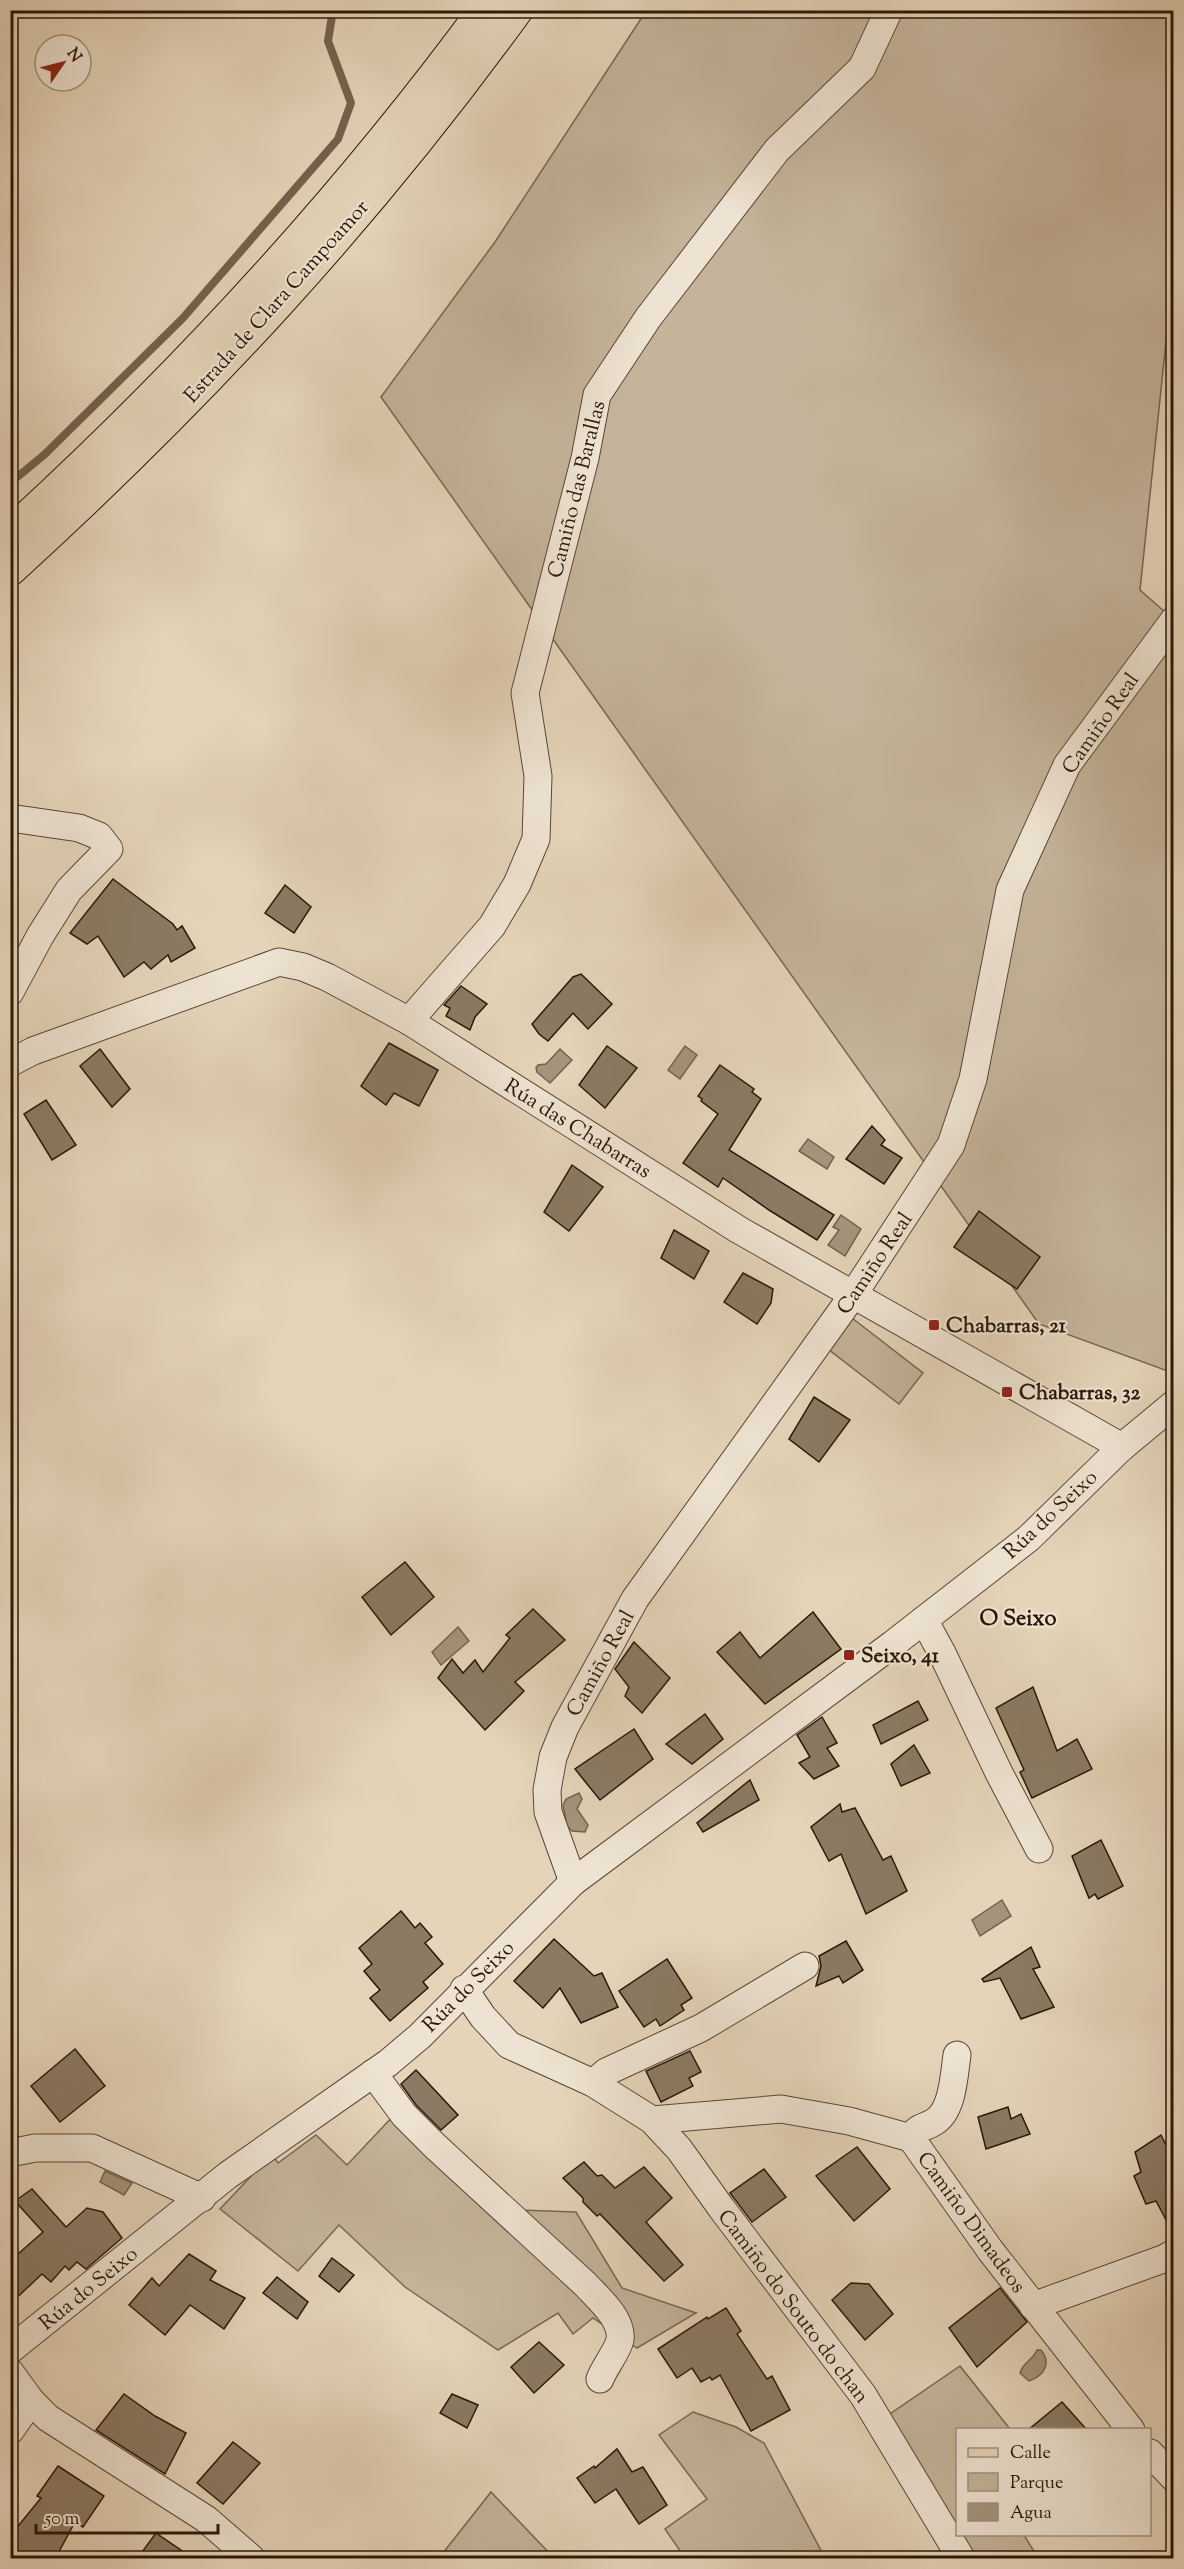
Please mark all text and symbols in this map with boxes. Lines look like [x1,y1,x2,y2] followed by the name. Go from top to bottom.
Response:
[33,33,93,93] north arrow
[60,44,86,68] text: N
[178,194,377,411] street label: Estrada de Clara Campoamor
[541,398,614,581] street label: Camiño das Barallas
[1056,667,1148,781] street label: Camiño Real
[498,1072,656,1187] street label: Rúa das Chabarras
[830,1207,921,1321] street label: Camiño Real
[946,1312,1067,1342] place label: Chabarras, 21
[927,1318,941,1332] marker: Chabarras, 21
[1019,1379,1141,1409] place label: Chabarras, 32
[1000,1385,1014,1399] marker: Chabarras, 32
[997,1464,1105,1567] street label: Rúa do Seixo
[980,1604,1056,1636] district label: O Seixo
[560,1605,643,1723] street label: Camiño Real
[861,1642,940,1672] place label: Seixo, 41
[842,1648,856,1662] marker: Seixo, 41
[417,1935,522,2040] street label: Rúa do Seixo
[909,2146,1032,2300] street label: Camiño Dimadeos
[709,2204,875,2411] street label: Camiño do Souto do chan
[33,2240,145,2339] street label: Rúa do Seixo
[956,2428,1151,2536] legend
[1010,2441,1051,2467] text: Calle
[1010,2471,1063,2497] text: Parque
[36,2497,218,2535] scale bar
[1010,2501,1052,2527] text: Agua
[44,2507,80,2533] text: 50 m

